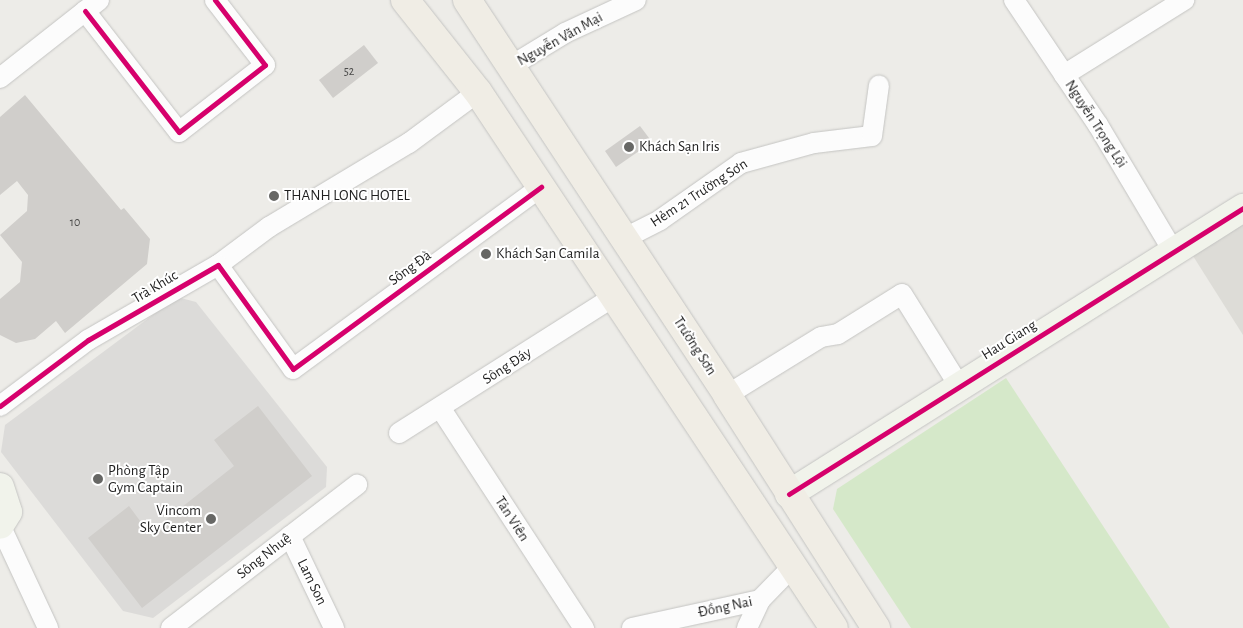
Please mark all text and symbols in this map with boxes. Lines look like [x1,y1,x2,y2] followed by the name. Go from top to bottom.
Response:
[514,8,606,70] street label: Nguyễn Văn Mại
[344,65,354,79] house number: 52
[1061,77,1131,171] street label: Nguyễn Trọng Lội
[639,138,720,156] place label: Khách Sạn Iris
[623,141,635,153] marker: Khách Sạn Iris
[647,155,751,231] street label: Hẻm 21 Trường Sơn
[284,187,410,205] place label: THANH LONG HOTEL
[268,190,280,202] marker: THANH LONG HOTEL
[70,216,80,230] house number: 10
[496,245,600,263] place label: Khách Sạn Camila
[385,246,435,290] street label: Sông Đà
[480,248,492,260] marker: Khách Sạn Camila
[129,266,181,308] street label: Trà Khúc
[669,313,721,379] street label: Trường Sơn
[978,316,1040,364] street label: Hau Giang
[479,344,535,388] street label: Sông Đáy
[108,461,183,496] place label: Phòng Tập Gym Captain
[92,473,104,485] marker: Phòng Tập Gym Captain
[491,493,533,545] street label: Tản Viên
[140,501,201,536] place label: Vincom Sky Center
[205,513,217,525] marker: Vincom Sky Center
[233,529,295,583] street label: Sông Nhuệ
[293,556,331,608] street label: Lam Son
[696,592,754,622] street label: Đồng Nai

